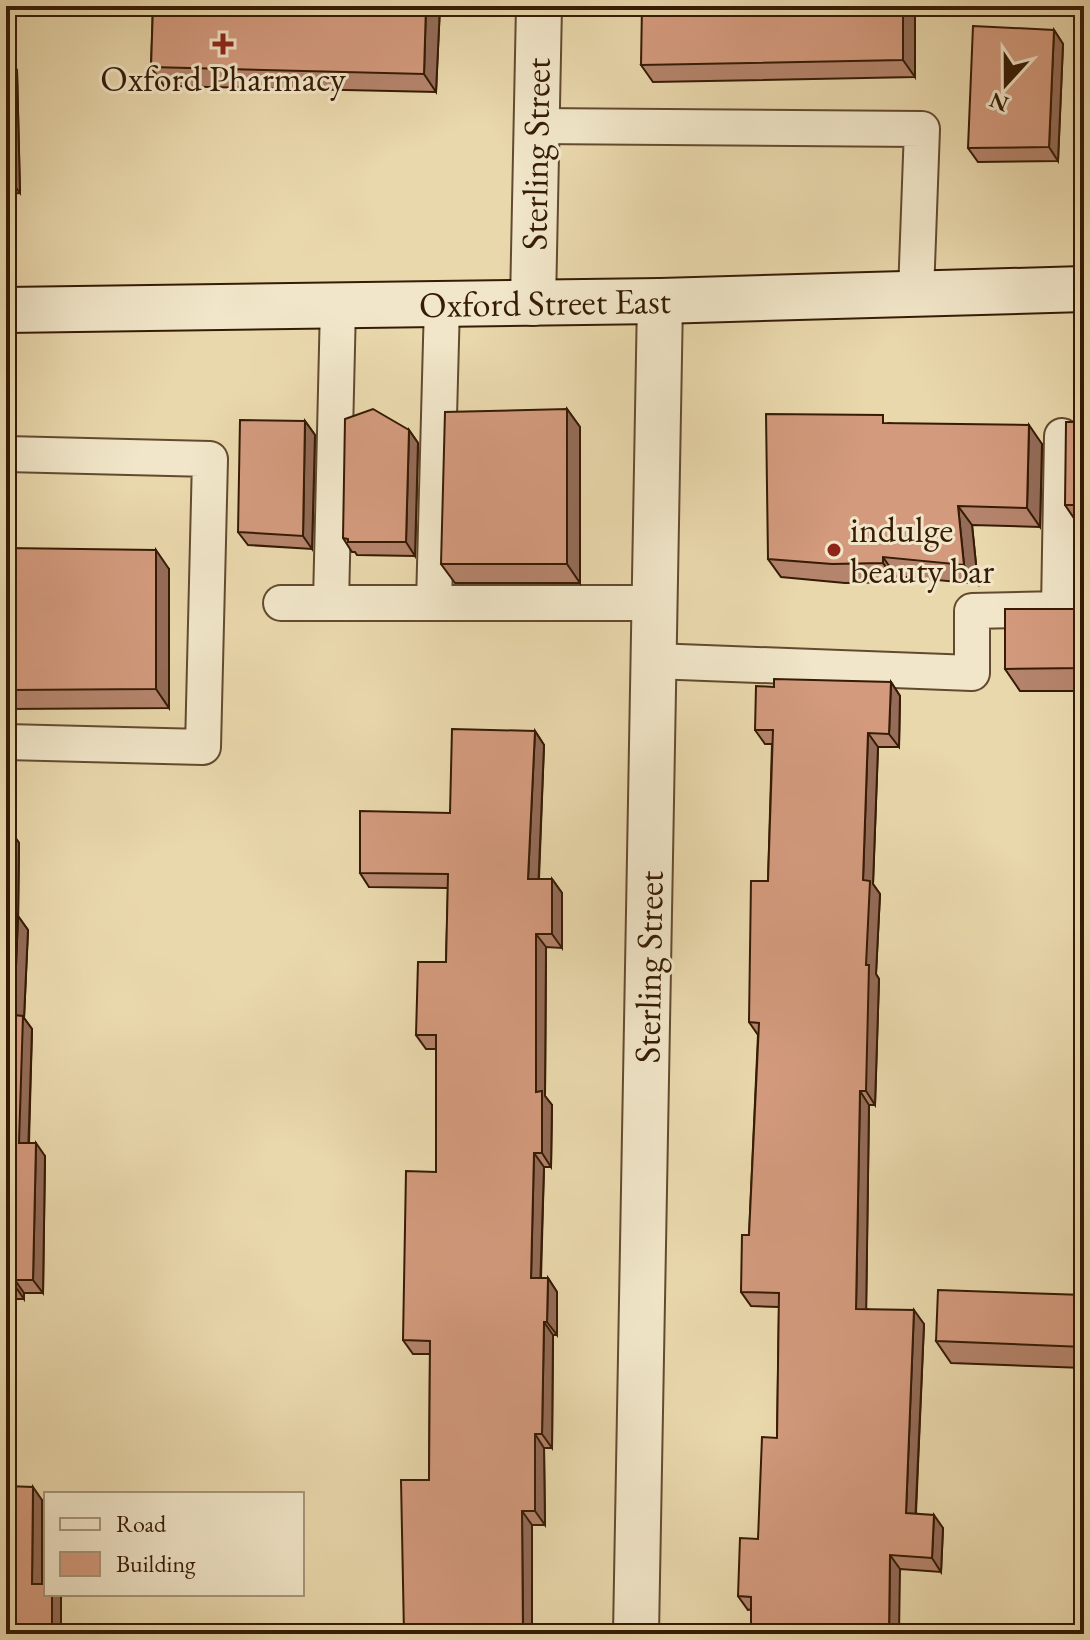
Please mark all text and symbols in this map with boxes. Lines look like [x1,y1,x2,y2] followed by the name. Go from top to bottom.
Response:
[214,35,232,53] marker: Oxford Pharmacy
[966,44,1046,124] north arrow
[100,55,346,102] place label: Oxford Pharmacy
[510,57,561,251] street label: Sterling Street
[985,85,1013,119] text: N
[419,277,672,328] street label: Oxford Street East
[850,506,994,594] place label: indulge beauty bar
[825,541,843,559] marker: indulge beauty bar
[623,870,674,1064] street label: Sterling Street
[44,1492,304,1596] legend
[116,1508,167,1539] text: Road
[116,1548,196,1579] text: Building

